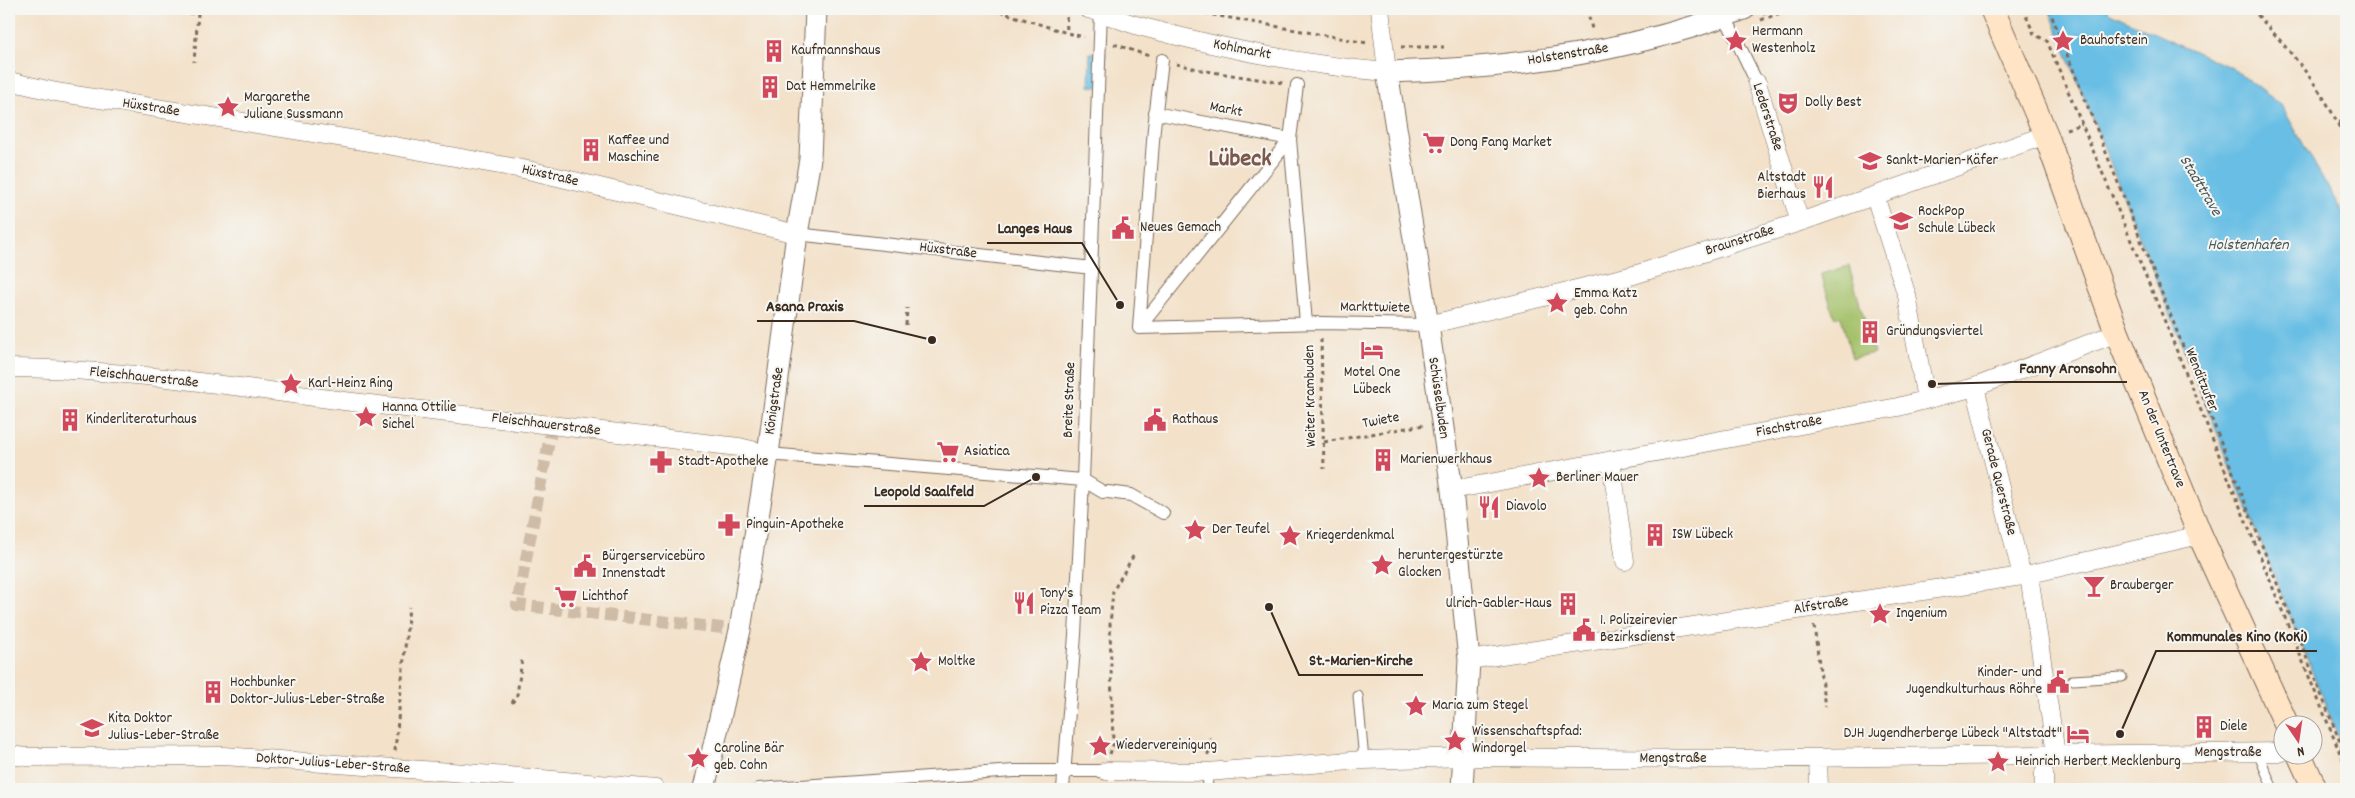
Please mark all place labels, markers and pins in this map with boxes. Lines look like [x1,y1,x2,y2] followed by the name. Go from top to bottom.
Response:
[1752,21,1816,60] place label: Hermann Westenholz
[1723,28,1749,54] place icon: Hermann Westenholz
[2050,28,2076,54] place icon: Bauhofstein
[2080,30,2148,52] place label: Bauhofstein
[761,38,787,64] building icon: Kaufmannshaus
[791,40,881,62] place label: Kaufmannshaus
[757,74,783,100] building icon: Dat Hemmelrike
[786,76,876,98] place label: Dat Hemmelrike
[244,87,343,126] place label: Margarethe Juliane Sussmann
[1775,90,1801,116] theatre icon: Dolly Best
[1805,92,1862,114] place label: Dolly Best
[215,94,241,120] place icon: Margarethe Juliane Sussmann
[608,130,669,169] place label: Kaffee und Maschine
[1421,130,1447,156] supermarket icon: Dong Fang Market
[1450,132,1552,154] place label: Dong Fang Market
[578,137,604,163] building icon: Kaffee und Maschine
[1857,148,1883,174] school or university icon: Sankt-Marien-Käfer
[1886,150,1998,172] place label: Sankt-Marien-Käfer
[1757,167,1806,206] place label: Altstadt Bierhaus
[1810,174,1836,200] restaurant icon: Altstadt Bierhaus
[1918,201,1995,240] place label: RockPop Schule Lübeck
[1888,208,1914,234] school or university icon: RockPop Schule Lübeck
[987,212,1082,243] callout: Langes Haus
[1110,215,1136,241] public building icon: Neues Gemach
[1140,217,1221,239] place label: Neues Gemach
[1574,283,1637,322] place label: Emma Katz geb. Cohn
[757,290,854,321] callout: Asana Praxis
[1544,290,1570,316] place icon: Emma Katz geb. Cohn
[1857,319,1883,345] building icon: Gründungsviertel
[1886,321,1983,343] place label: Gründungsviertel
[1359,337,1385,363] hotel icon: Motel One Lübeck
[2010,351,2127,382] callout: Fanny Aronsohn
[1344,362,1401,401] place label: Motel One Lübeck
[278,371,304,397] place icon: Karl-Heinz Ring
[308,373,393,395] place label: Karl-Heinz Ring
[382,397,457,436] place label: Hanna Ottilie Sichel
[353,404,379,430] place icon: Hanna Ottilie Sichel
[57,407,83,433] building icon: Kinderliteraturhaus
[1142,407,1168,433] public building icon: Rathaus
[86,409,197,431] place label: Kinderliteraturhaus
[1172,409,1219,431] place label: Rathaus
[935,439,961,465] supermarket icon: Asiatica
[964,441,1011,463] place label: Asiatica
[1370,447,1396,473] building icon: Marienwerkhaus
[648,449,674,475] pharmacy icon: Stadt-Apotheke
[1400,449,1492,471] place label: Marienwerkhaus
[678,451,769,473] place label: Stadt-Apotheke
[1526,465,1552,491] place icon: Berliner Mauer
[1556,467,1639,489] place label: Berliner Mauer
[864,475,984,506] callout: Leopold Saalfeld
[1476,494,1502,520] restaurant icon: Diavolo
[1506,496,1547,518] place label: Diavolo
[716,512,742,538] pharmacy icon: Pinguin-Apotheke
[746,514,844,536] place label: Pinguin-Apotheke
[1182,517,1208,543] place icon: Der Teufel
[1212,519,1270,541] place label: Der Teufel
[1642,522,1668,548] building icon: ISW Lübeck
[1277,523,1303,549] place icon: Kriegerdenkmal
[1672,524,1733,546] place label: ISW Lübeck
[1306,525,1395,547] place label: Kriegerdenkmal
[1398,545,1503,584] place label: heruntergestürzte Glocken
[602,546,706,585] place label: Bürgerservicebüro Innenstadt
[1369,552,1395,578] place icon: heruntergestürzte Glocken
[572,553,598,579] public building icon: Bürgerservicebüro Innenstadt
[2081,573,2107,599] bar icon: Brauberger
[2110,575,2174,597] place label: Brauberger
[1040,583,1101,622] place label: Tony's Pizza Team
[553,584,579,610] supermarket icon: Lichthof
[582,586,629,608] place label: Lichthof
[1011,590,1037,616] restaurant icon: Tony's Pizza Team
[1555,591,1581,617] building icon: Ulrich-Gabler-Haus
[1445,593,1552,615] place label: Ulrich-Gabler-Haus
[1867,601,1893,627] place icon: Ingenium
[1896,603,1947,625] place label: Ingenium
[1600,610,1678,649] place label: 1. Polizeirevier Bezirksdienst
[1571,617,1597,643] public building icon: 1. Polizeirevier Bezirksdienst
[2156,620,2317,651] callout: Kommunales Kino (KoKi)
[1299,644,1423,675] callout: St.-Marien-Kirche
[908,649,934,675] place icon: Moltke
[938,651,976,673] place label: Moltke
[1906,662,2042,701] place label: Kinder- und Jugendkulturhaus Röhre
[2045,669,2071,695] public building icon: Kinder- und Jugendkulturhaus Röhre
[230,672,385,711] place label: Hochbunker Doktor-Julius-Leber-Straße
[200,679,226,705] building icon: Hochbunker Doktor-Julius-Leber-Straße
[1403,693,1429,719] place icon: Maria zum Stegel
[1432,695,1528,717] place label: Maria zum Stegel
[108,708,220,747] place label: Kita Doktor Julius-Leber-Straße
[2191,714,2217,740] building icon: Diele
[79,715,105,741] school or university icon: Kita Doktor Julius-Leber-Straße
[2220,716,2248,738] place label: Diele
[1472,721,1582,760] place label: Wissenschaftspfad: Windorgel
[2065,721,2091,747] hotel icon: DJH Jugendherberge Lübeck "Altstadt"
[1844,723,2062,745] place label: DJH Jugendherberge Lübeck "Altstadt"
[1442,728,1468,754] place icon: Wissenschaftspfad: Windorgel
[1087,733,1113,759] place icon: Wiedervereinigung
[1116,735,1217,757] place label: Wiedervereinigung
[714,738,785,777] place label: Caroline Bär geb. Cohn
[685,745,711,771] place icon: Caroline Bär geb. Cohn
[1985,749,2011,775] place icon: Heinrich Herbert Mecklenburg
[2015,751,2181,773] place label: Heinrich Herbert Mecklenburg

